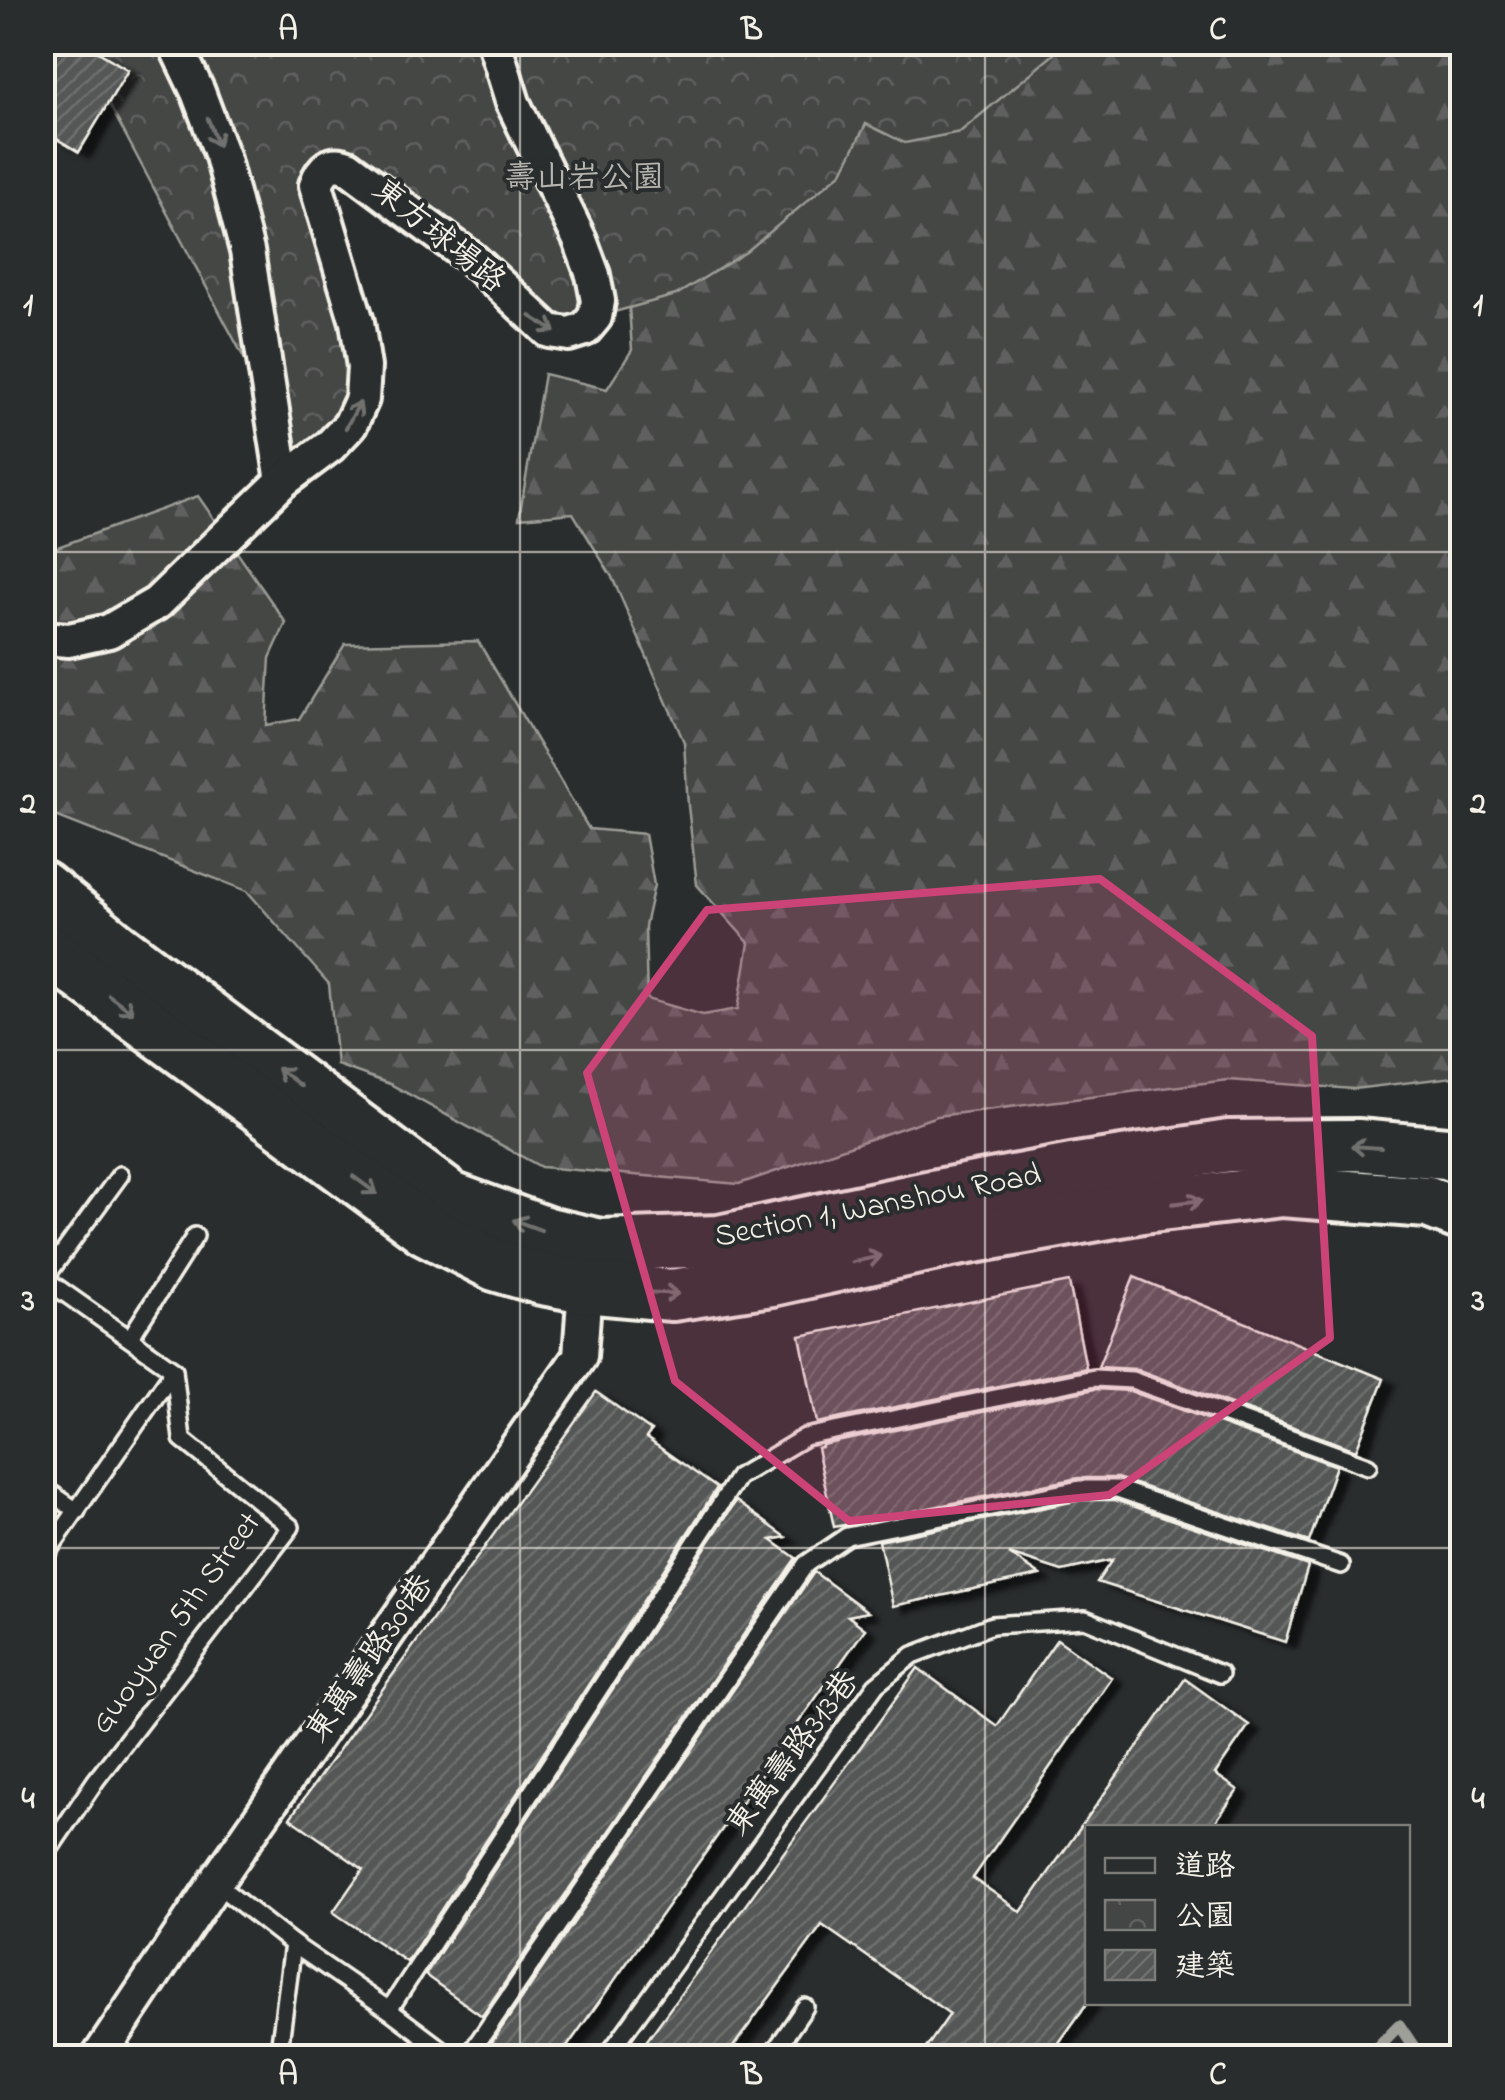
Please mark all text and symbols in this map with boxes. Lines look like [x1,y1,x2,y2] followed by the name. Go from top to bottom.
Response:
[278,8,298,55] text: A
[739,8,763,55] text: B
[1209,8,1227,55] text: C
[205,116,223,147] one-way arrow
[504,156,664,203] park label: 壽山岩公園
[361,168,515,306] street label: 東方球場路
[23,284,33,331] text: 1
[1473,284,1483,331] text: 1
[529,314,557,334] one-way arrow
[344,401,364,430] one-way arrow
[19,782,36,829] text: 2
[1469,782,1486,829] text: 2
[107,993,134,1014] one-way arrow
[276,1066,303,1087] one-way arrow
[1351,1137,1383,1156] one-way arrow
[711,1152,1045,1262] street label: Section 1, Wanshou Road
[351,1174,379,1195] one-way arrow
[1170,1192,1203,1211] one-way arrow
[512,1215,543,1233] one-way arrow
[850,1249,882,1267] one-way arrow
[20,1279,35,1326] text: 3
[1470,1279,1485,1326] text: 3
[647,1284,680,1303] one-way arrow
[80,1503,274,1745] street label: Guoyuan 5th Street
[295,1565,447,1753] street label: 東萬壽路309巷
[716,1661,872,1847] street label: 東萬壽路313巷
[21,1777,35,1824] text: 4
[1471,1777,1485,1824] text: 4
[1085,1825,1410,2005] legend
[1175,1846,1235,1890] text: 道路
[1175,1896,1235,1940] text: 公園
[1175,1946,1235,1990] text: 建築
[278,2053,298,2100] text: A
[739,2053,763,2100] text: B
[1209,2053,1227,2100] text: C

